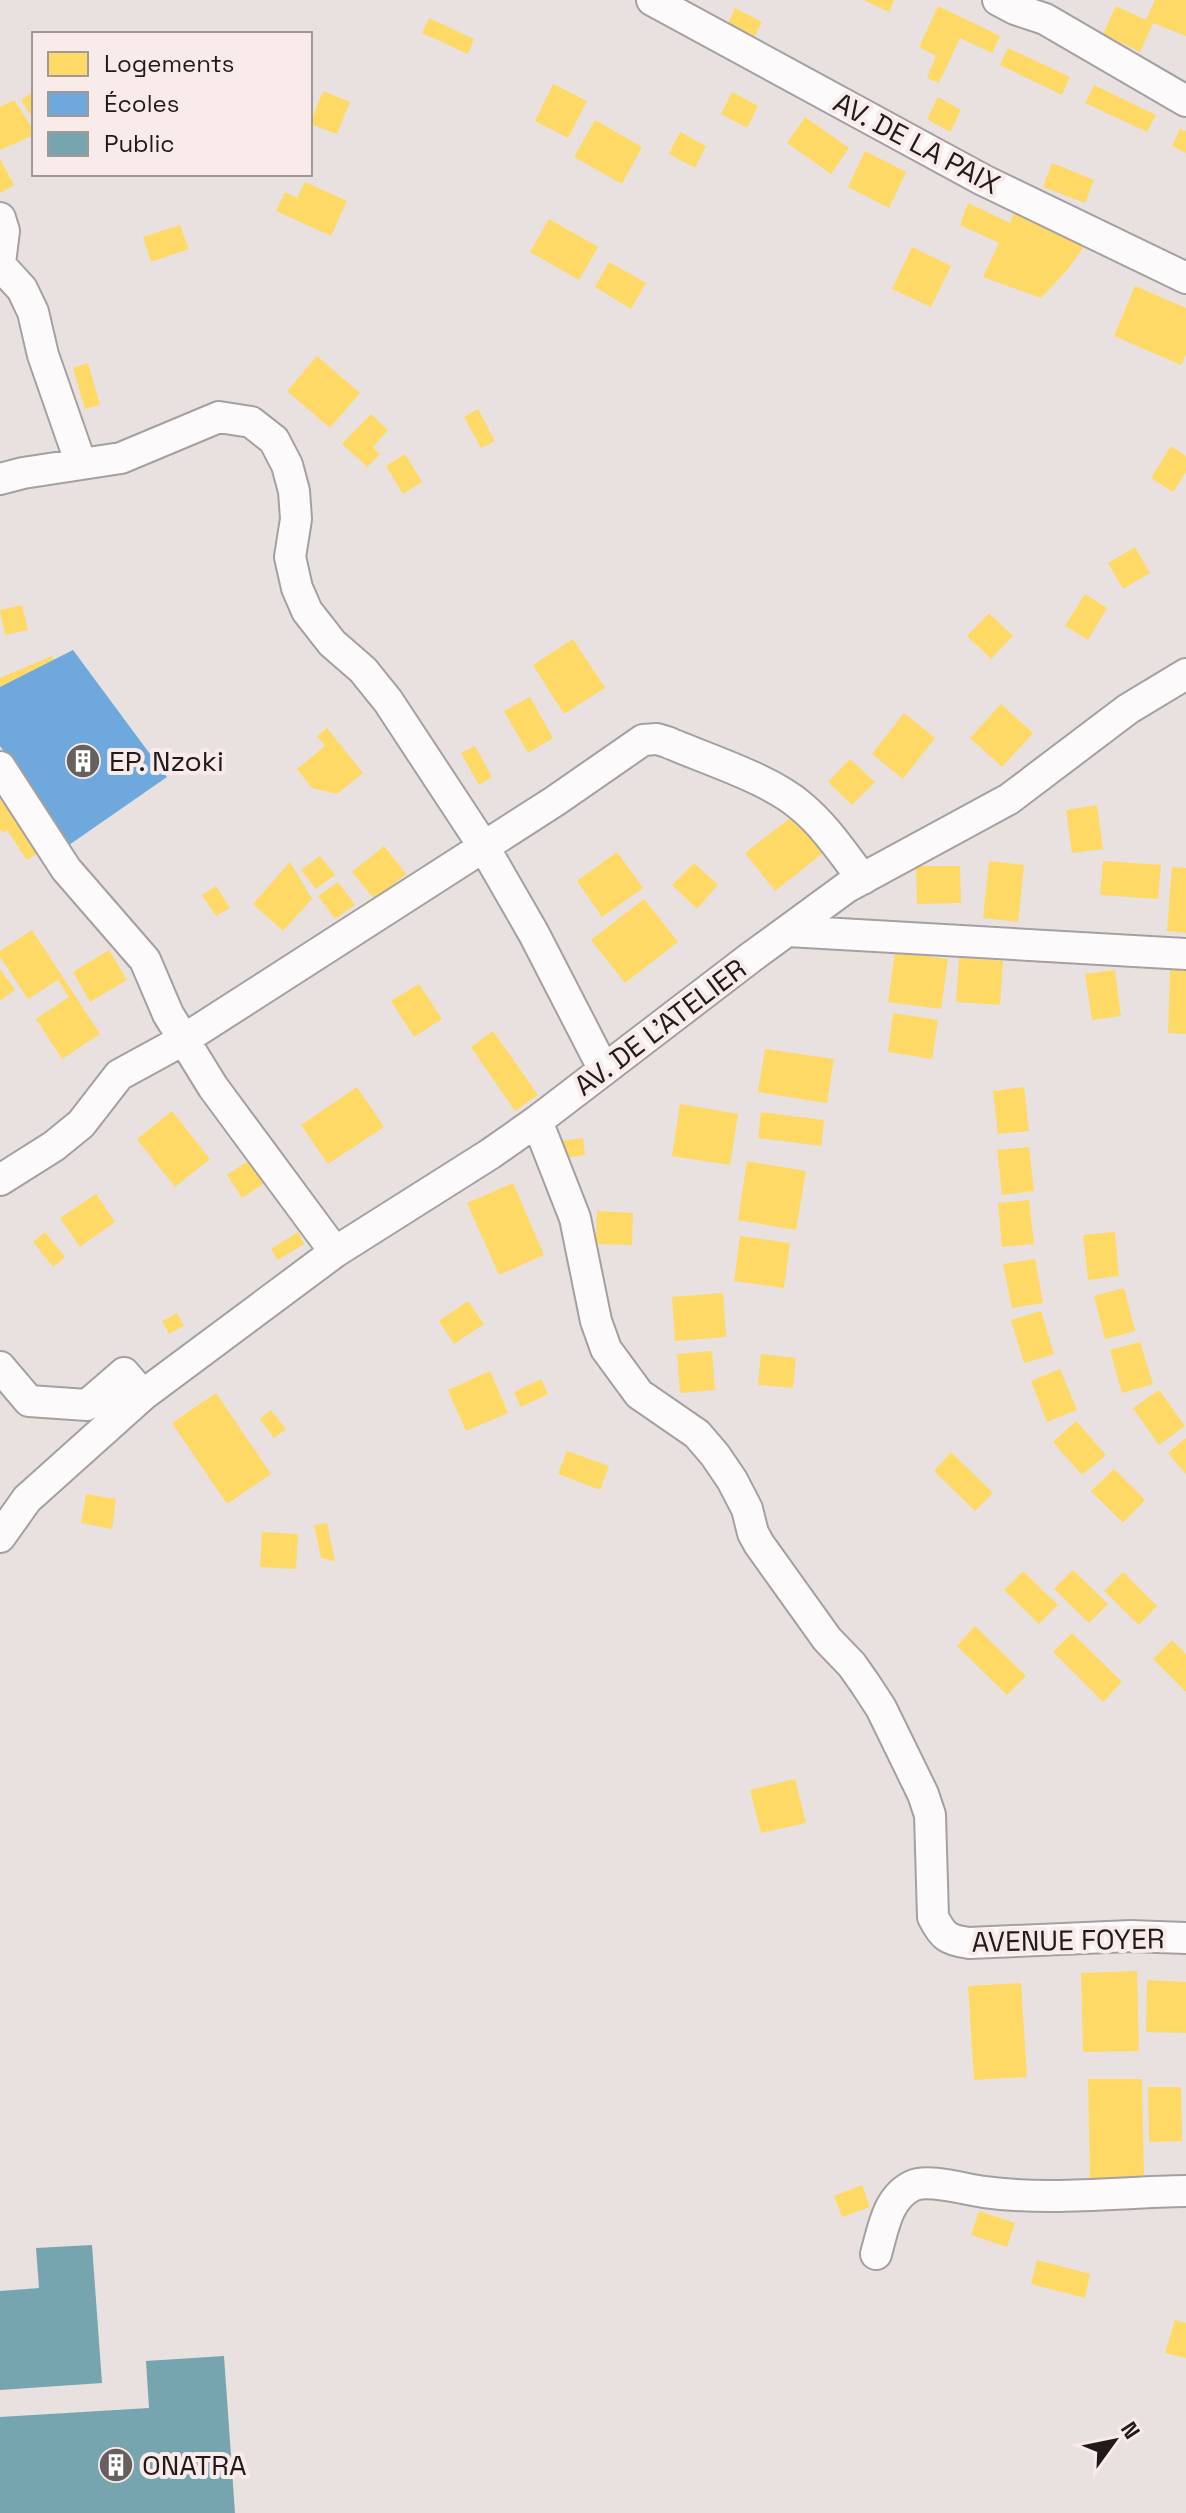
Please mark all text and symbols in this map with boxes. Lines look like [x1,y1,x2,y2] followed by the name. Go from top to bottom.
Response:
[32,32,312,176] legend
[104,48,234,79] text: Logements
[828,84,1006,202] street label: AV. DE LA PAIX
[104,88,179,119] text: Écoles
[104,128,175,159] text: Public
[64,742,102,780] building icon: EP. Nzoki
[109,743,224,779] place label: EP. Nzoki
[567,950,753,1104] street label: AV. DE L'ATELIER
[971,1920,1165,1960] street label: AVENUE FOYER
[1074,2401,1154,2481] north arrow
[1115,2416,1147,2444] text: N
[97,2446,135,2484] building icon: ONATRA
[142,2447,247,2483] place label: ONATRA

